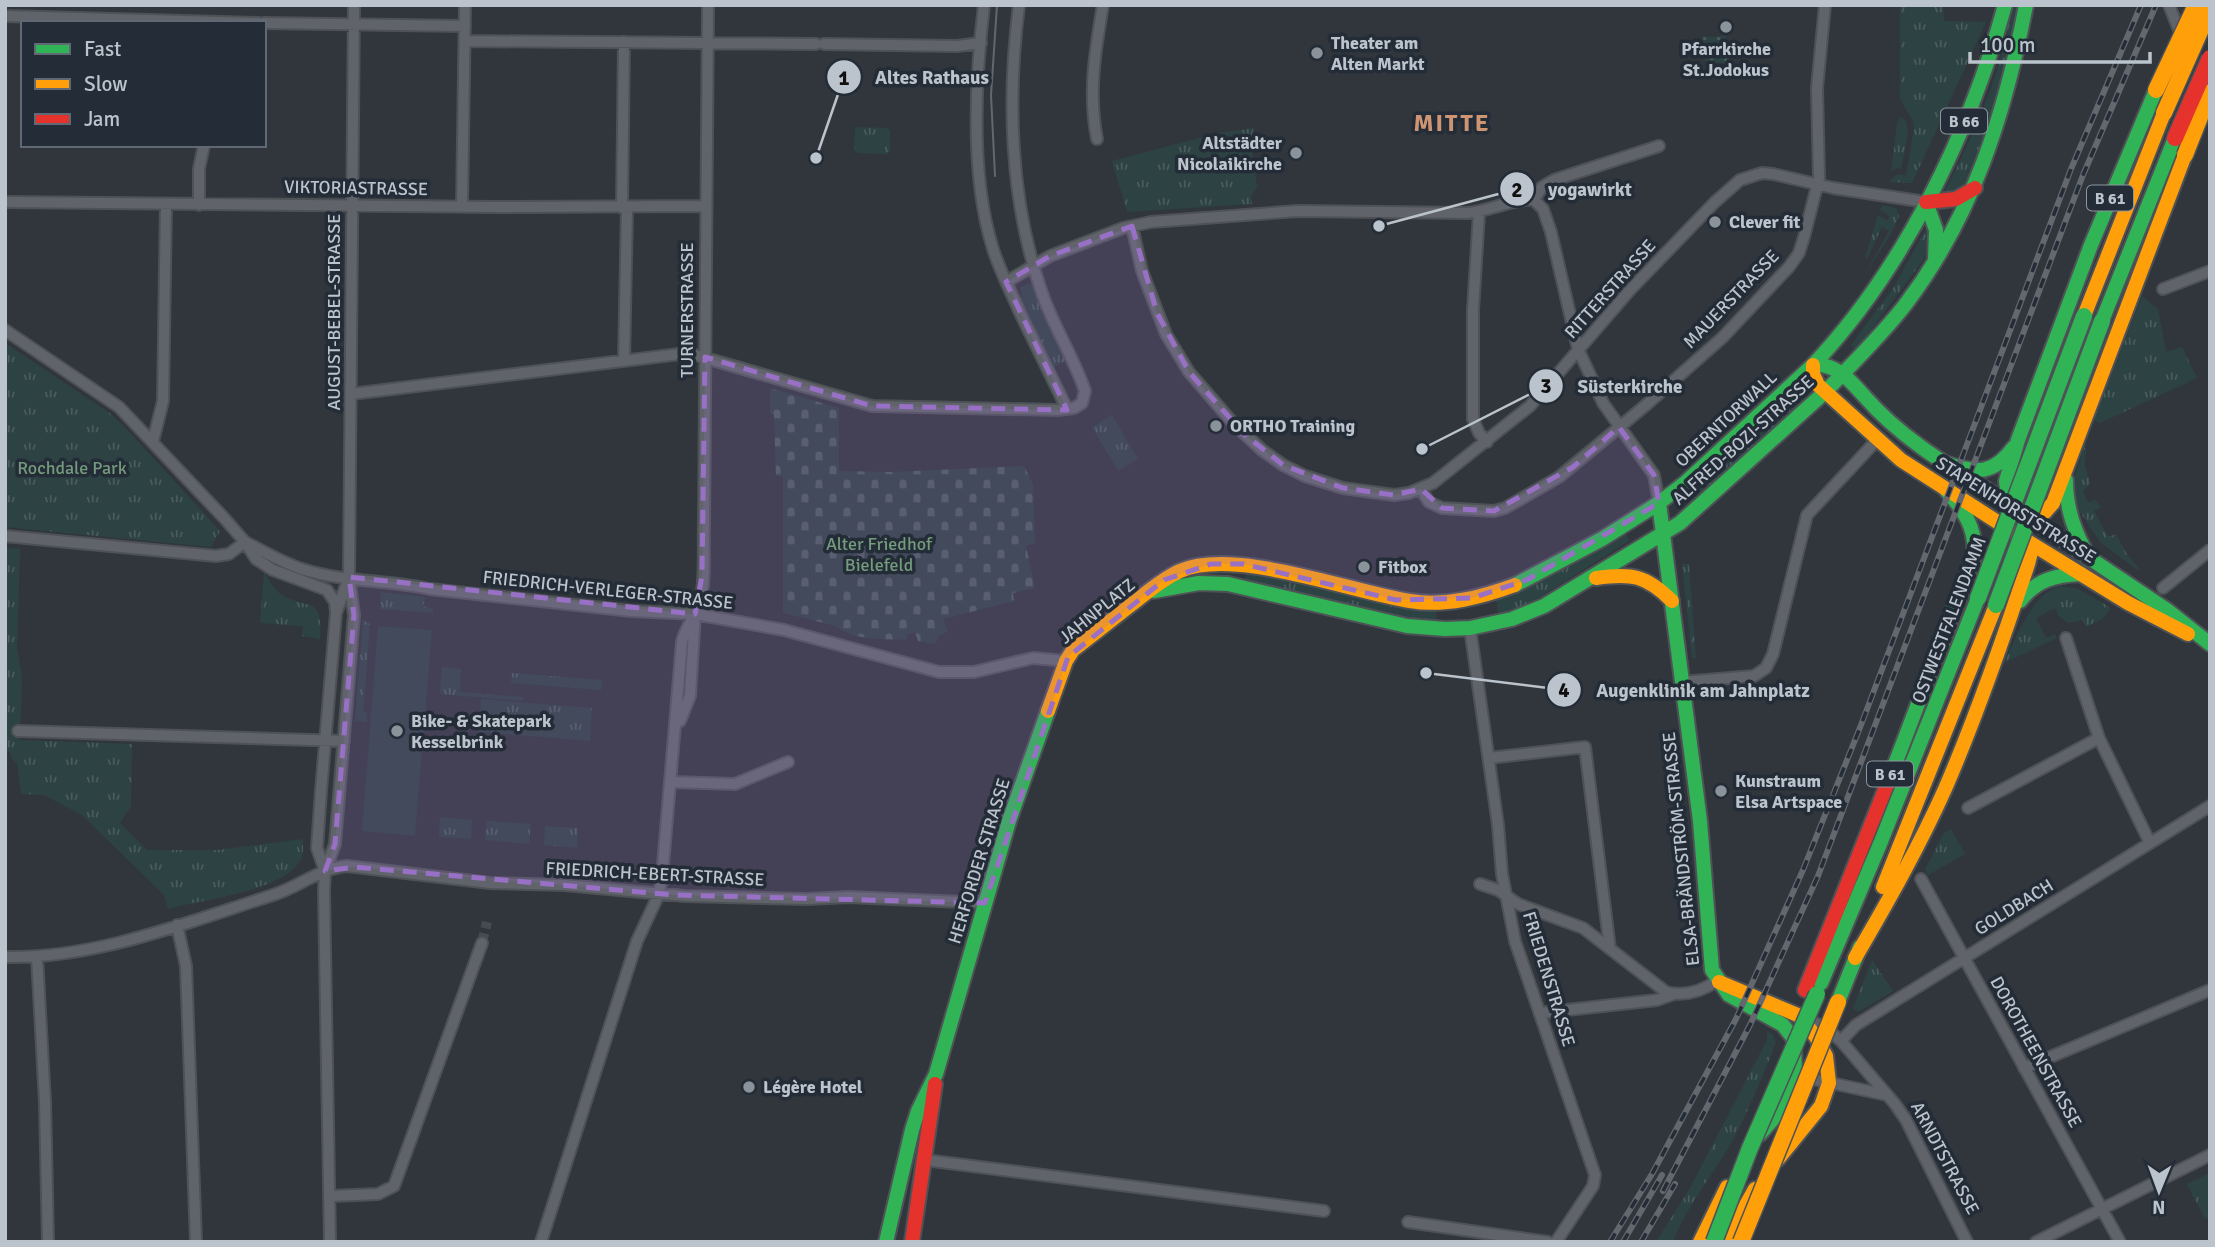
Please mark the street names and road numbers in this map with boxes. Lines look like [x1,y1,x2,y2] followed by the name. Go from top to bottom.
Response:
[1941,108,1987,134] road number: B 66
[284,176,428,200] street label: VIKTORIASTRASSE
[2087,186,2133,210] road number: B 61
[323,214,345,410] street label: AUGUST-BEBEL-STRASSE
[1560,235,1660,343] street label: RITTERSTRASSE
[676,242,698,378] street label: TURNERSTRASSE
[1678,245,1784,353] street label: MAUERSTRASSE
[1671,366,1781,472] street label: OBERNTORWALL
[1668,371,1818,509] street label: ALFRED-BOZI-STRASSE
[1932,452,2100,568] street label: STAPENHORSTSTRASSE
[1907,534,1991,706] street label: OSTWESTFALENDAMM
[482,566,734,614] street label: FRIEDRICH-VERLEGER-STRASSE
[1055,574,1139,648] street label: JAHNPLATZ
[1658,731,1704,967] street label: ELSA-BRÄNDSTRÖM-STRASSE
[1867,762,1913,786] road number: B 61
[943,775,1015,947] street label: HERFORDER STRASSE
[545,857,765,891] street label: FRIEDRICH-EBERT-STRASSE
[1970,874,2058,940] street label: GOLDBACH
[1518,909,1580,1049] street label: FRIEDENSTRASSE
[1985,973,2087,1131] street label: DOROTHEENSTRASSE
[1906,1098,1984,1218] street label: ARNDTSTRASSE

